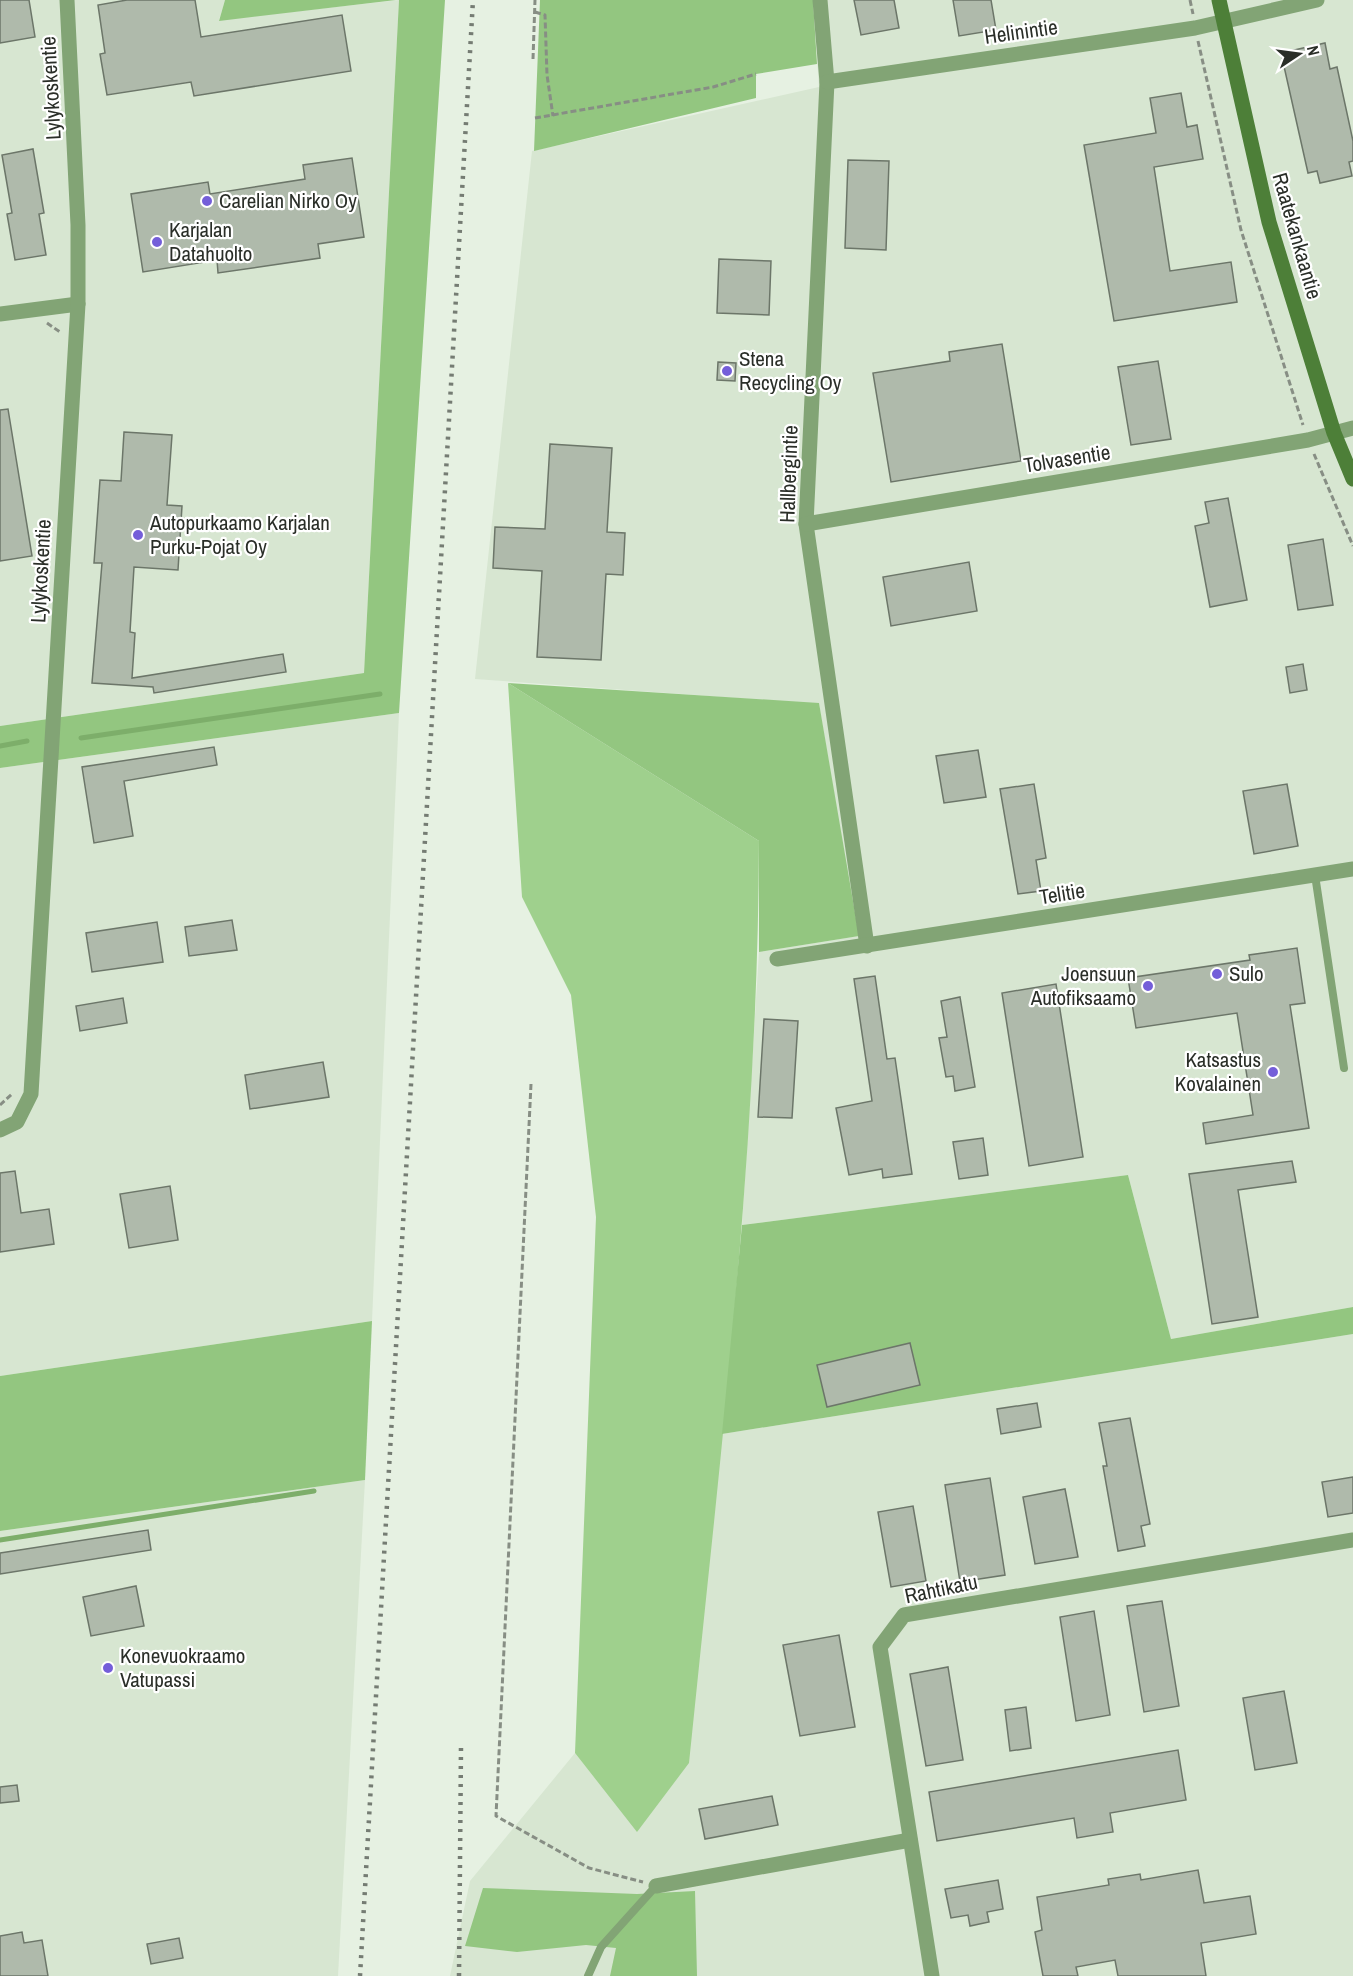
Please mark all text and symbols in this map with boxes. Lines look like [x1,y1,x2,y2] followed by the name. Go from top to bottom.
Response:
[982,12,1059,51] street label: Helinintie
[1269,24,1329,84] north arrow
[33,35,68,141] street label: Lylykoskentie
[1302,44,1325,58] text: N
[1266,169,1329,302] street label: Raatekankaantie
[219,186,357,215] place label: Carelian Nirko Oy
[200,194,214,208] marker: Carelian Nirko Oy
[169,215,252,268] place label: Karjalan Datahuolto
[150,235,164,249] marker: Karjalan Datahuolto
[739,344,842,397] place label: Stena Recycling Oy
[720,364,734,378] marker: Stena Recycling Oy
[772,425,805,523] street label: Hallbergintie
[1022,437,1112,480] street label: Tolvasentie
[149,508,330,561] place label: Autopurkaamo Karjalan Purku-Pojat Oy
[23,518,58,624] street label: Lylykoskentie
[131,528,145,542] marker: Autopurkaamo Karjalan Purku-Pojat Oy
[1037,876,1087,911] street label: Telitie
[1030,959,1136,1012] place label: Joensuun Autofiksaamo
[1229,959,1263,988] place label: Sulo
[1210,967,1224,981] marker: Sulo
[1141,979,1155,993] marker: Joensuun Autofiksaamo
[1175,1045,1261,1098] place label: Katsastus Kovalainen
[1266,1065,1280,1079] marker: Katsastus Kovalainen
[902,1567,980,1610] street label: Rahtikatu
[120,1641,245,1694] place label: Konevuokraamo Vatupassi
[101,1661,115,1675] marker: Konevuokraamo Vatupassi

